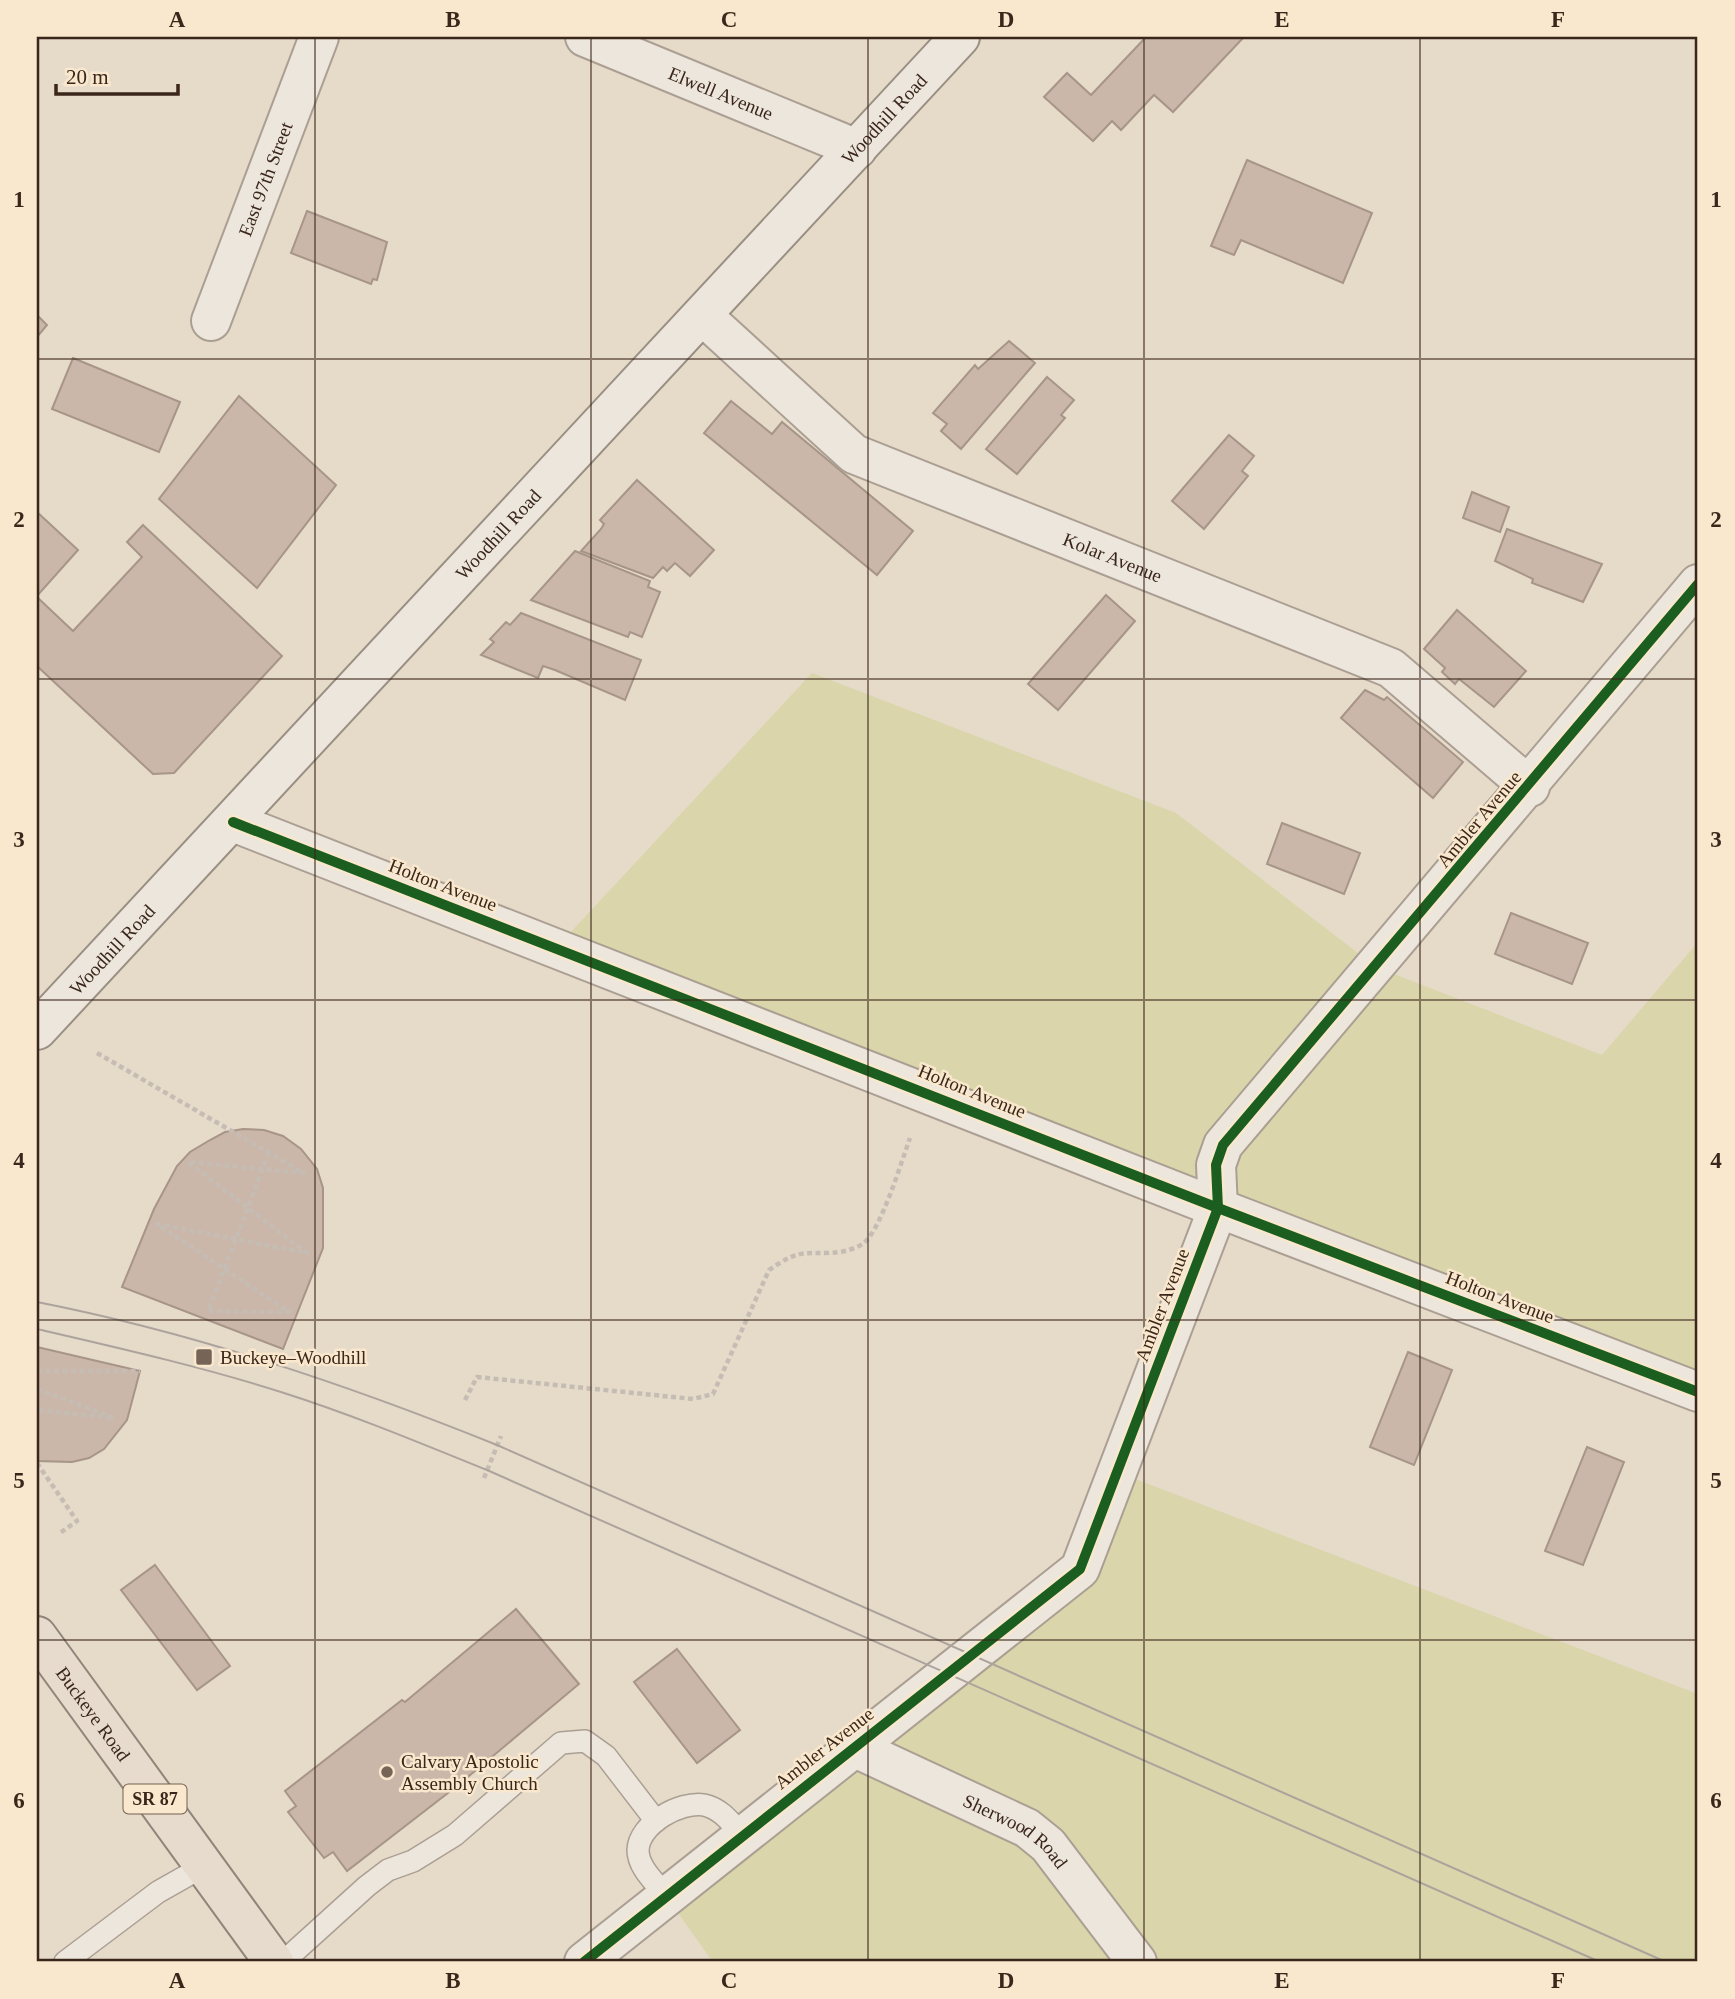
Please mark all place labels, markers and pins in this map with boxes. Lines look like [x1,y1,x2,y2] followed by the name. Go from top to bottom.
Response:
[194,1347,214,1367] marker: Buckeye–Woodhill
[220,1347,366,1368] place label: Buckeye–Woodhill
[401,1751,539,1794] place label: Calvary Apostolic Assembly Church
[379,1764,395,1780] marker: Calvary Apostolic Assembly Church

